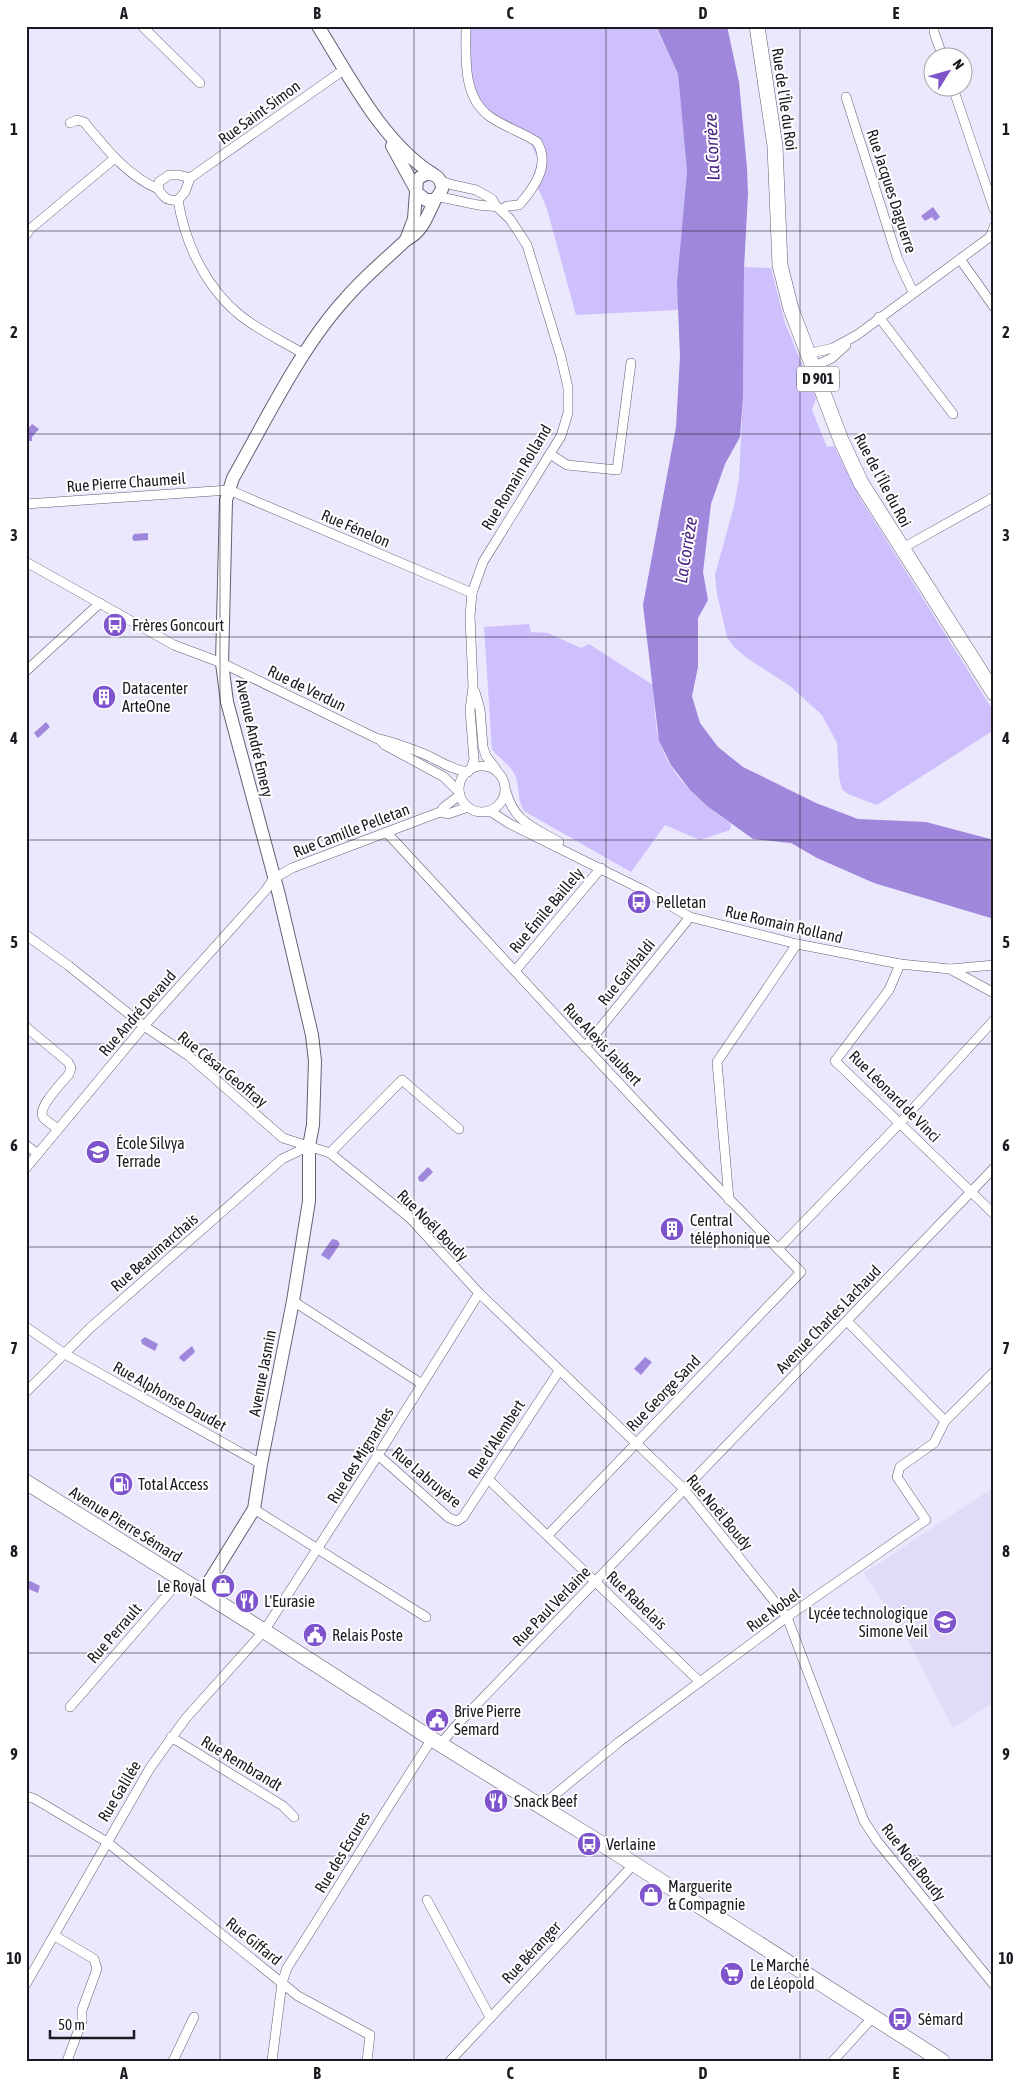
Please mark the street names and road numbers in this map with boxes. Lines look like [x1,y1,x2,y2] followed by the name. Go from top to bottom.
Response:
[769,47,801,151] street label: Rue de l'Île du Roi
[215,76,303,148] street label: Rue Saint-Simon
[863,127,921,255] street label: Rue Jacques Daguerre
[797,366,839,392] road number: D 901
[477,421,555,533] street label: Rue Romain Rolland
[851,430,915,530] street label: Rue de l'Île du Roi
[66,469,187,495] street label: Rue Pierre Chaumeil
[319,505,393,551] street label: Rue Fénelon
[265,661,349,715] street label: Rue de Verdun
[232,677,277,799] street label: Avenue André Emery
[290,800,412,860] street label: Rue Camille Pelletan
[505,863,588,957] street label: Rue Émile Baillely
[723,902,845,946] street label: Rue Romain Rolland
[594,935,658,1009] street label: Rue Garibaldi
[95,966,179,1060] street label: Rue André Devaud
[560,999,646,1089] street label: Rue Alexis Jaubert
[174,1027,272,1112] street label: Rue César Geoffray
[846,1047,944,1145] street label: Rue Léonard de Vinci
[393,1186,472,1265] street label: Rue Noël Boudy
[107,1209,201,1295] street label: Rue Beaumarchais
[772,1261,884,1377] street label: Avenue Charles Lachaud
[245,1328,279,1418] street label: Avenue Jasmin
[622,1351,704,1435] street label: Rue George Sand
[110,1357,230,1436] street label: Rue Alphonse Daudet
[464,1396,528,1482] street label: Rue d'Alembert
[323,1403,398,1507] street label: Rue des Mignardes
[388,1443,465,1512] street label: Rue Labruyère
[682,1471,757,1554] street label: Rue Noël Boudy
[66,1482,186,1566] street label: Avenue Pierre Sémard
[508,1562,594,1650] street label: Rue Paul Verlaine
[603,1567,671,1633] street label: Rue Rabelais
[743,1584,804,1635] street label: Rue Nobel
[83,1599,145,1667] street label: Rue Perrault
[198,1732,286,1794] street label: Rue Rembrandt
[94,1757,144,1825] street label: Rue Galilée
[311,1808,373,1896] street label: Rue des Escures
[878,1820,950,1905] street label: Rue Noël Boudy
[223,1913,285,1969] street label: Rue Giffard
[498,1917,565,1987] street label: Rue Béranger

